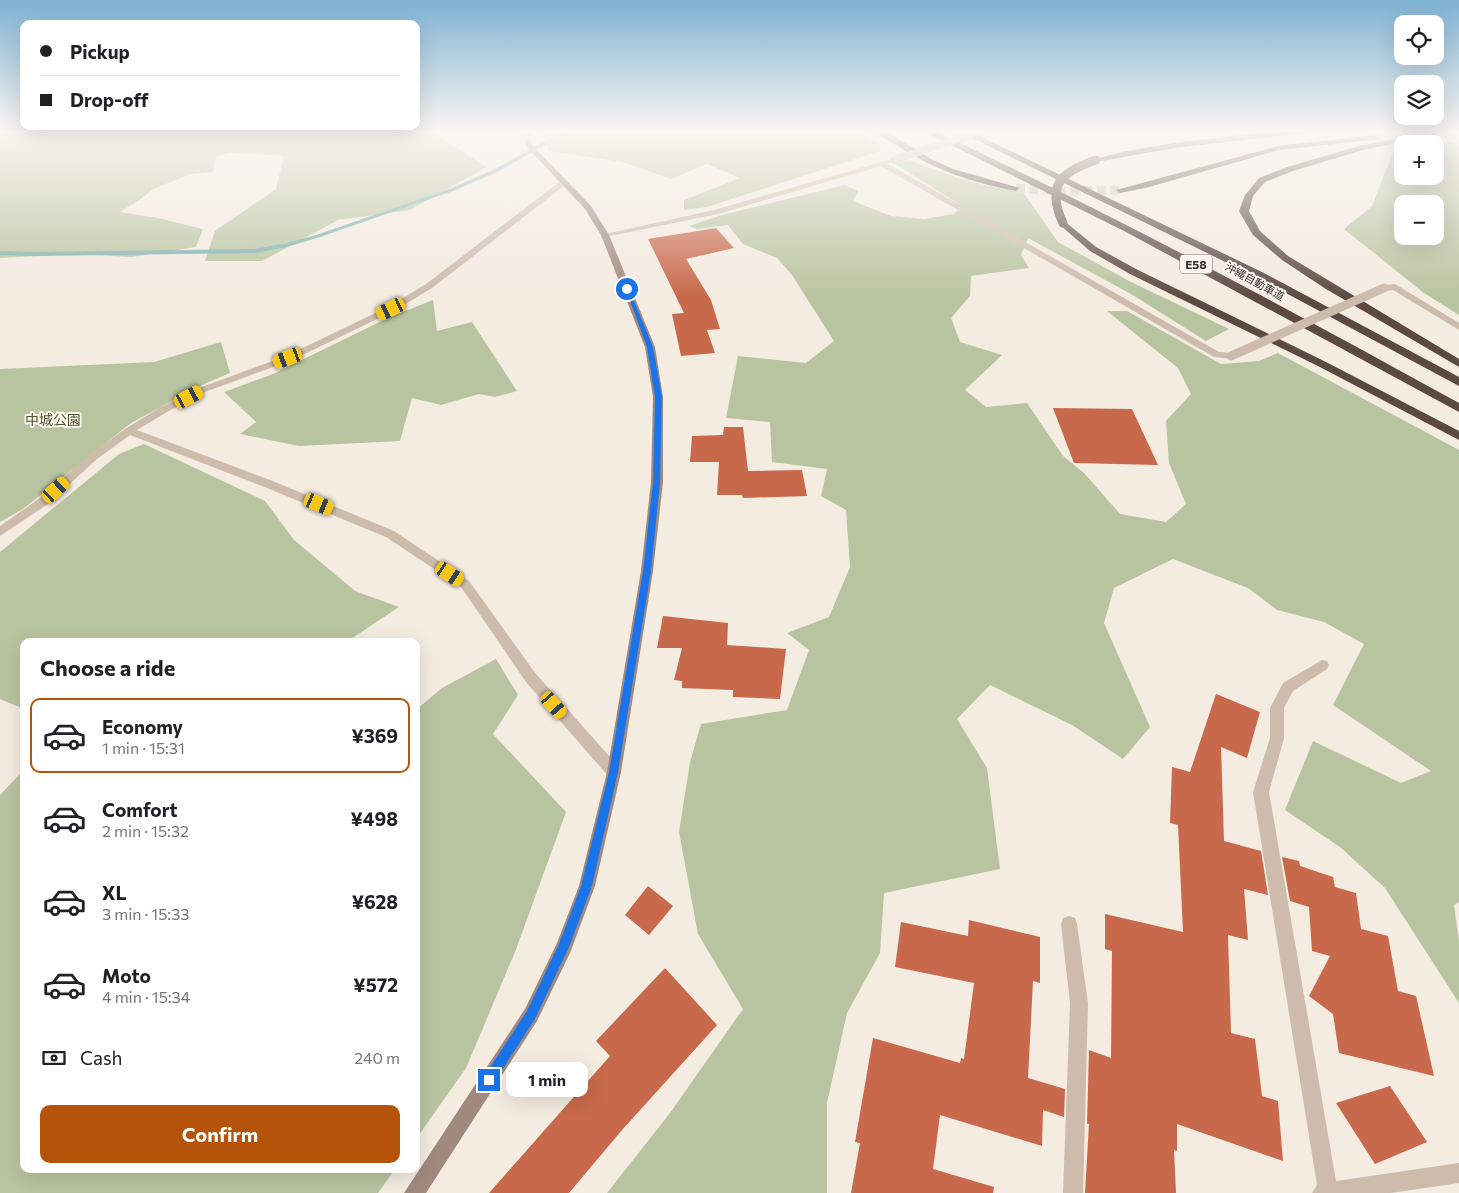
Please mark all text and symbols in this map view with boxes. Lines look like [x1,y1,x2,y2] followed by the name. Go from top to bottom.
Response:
[1394,15,1444,245] map controls
[1394,15,1444,65] button: locate
[70,40,130,63] text: Pickup
[1394,75,1444,125] button: layers
[70,88,149,111] text: Drop-off
[1394,135,1444,185] button: +
[1394,195,1444,245] button: −
[1180,254,1212,274] road number: E58
[1223,259,1287,303] street label: 沖縄自動車道
[616,278,638,300] route start
[374,296,407,322] car
[271,346,304,370] car
[172,384,205,410] car
[25,411,81,428] park label: 中城公園
[39,474,72,506] car
[302,491,335,517] car
[433,559,466,589] car
[40,654,175,681] text: Choose a ride
[538,689,569,721] car
[42,713,87,758] icon: car
[102,715,183,738] text: Economy
[352,724,398,747] text: ¥369
[102,738,185,757] text: 1 min · 15:31
[42,796,87,841] icon: car
[102,798,178,821] text: Comfort
[351,807,398,830] text: ¥498
[102,821,189,840] text: 2 min · 15:32
[42,879,87,924] icon: car
[102,881,127,904] text: XL
[352,890,398,913] text: ¥628
[102,904,189,923] text: 3 min · 15:33
[42,962,87,1007] icon: car
[102,964,151,987] text: Moto
[353,973,398,996] text: ¥572
[102,987,190,1006] text: 4 min · 15:34
[40,1044,68,1072] icon: cash
[80,1046,122,1069] text: Cash
[354,1048,400,1067] text: 240 m
[506,1062,589,1098] callout: 1 min
[478,1069,500,1091] route end
[528,1070,566,1089] text: 1 min
[40,1105,400,1163] button: Confirm

